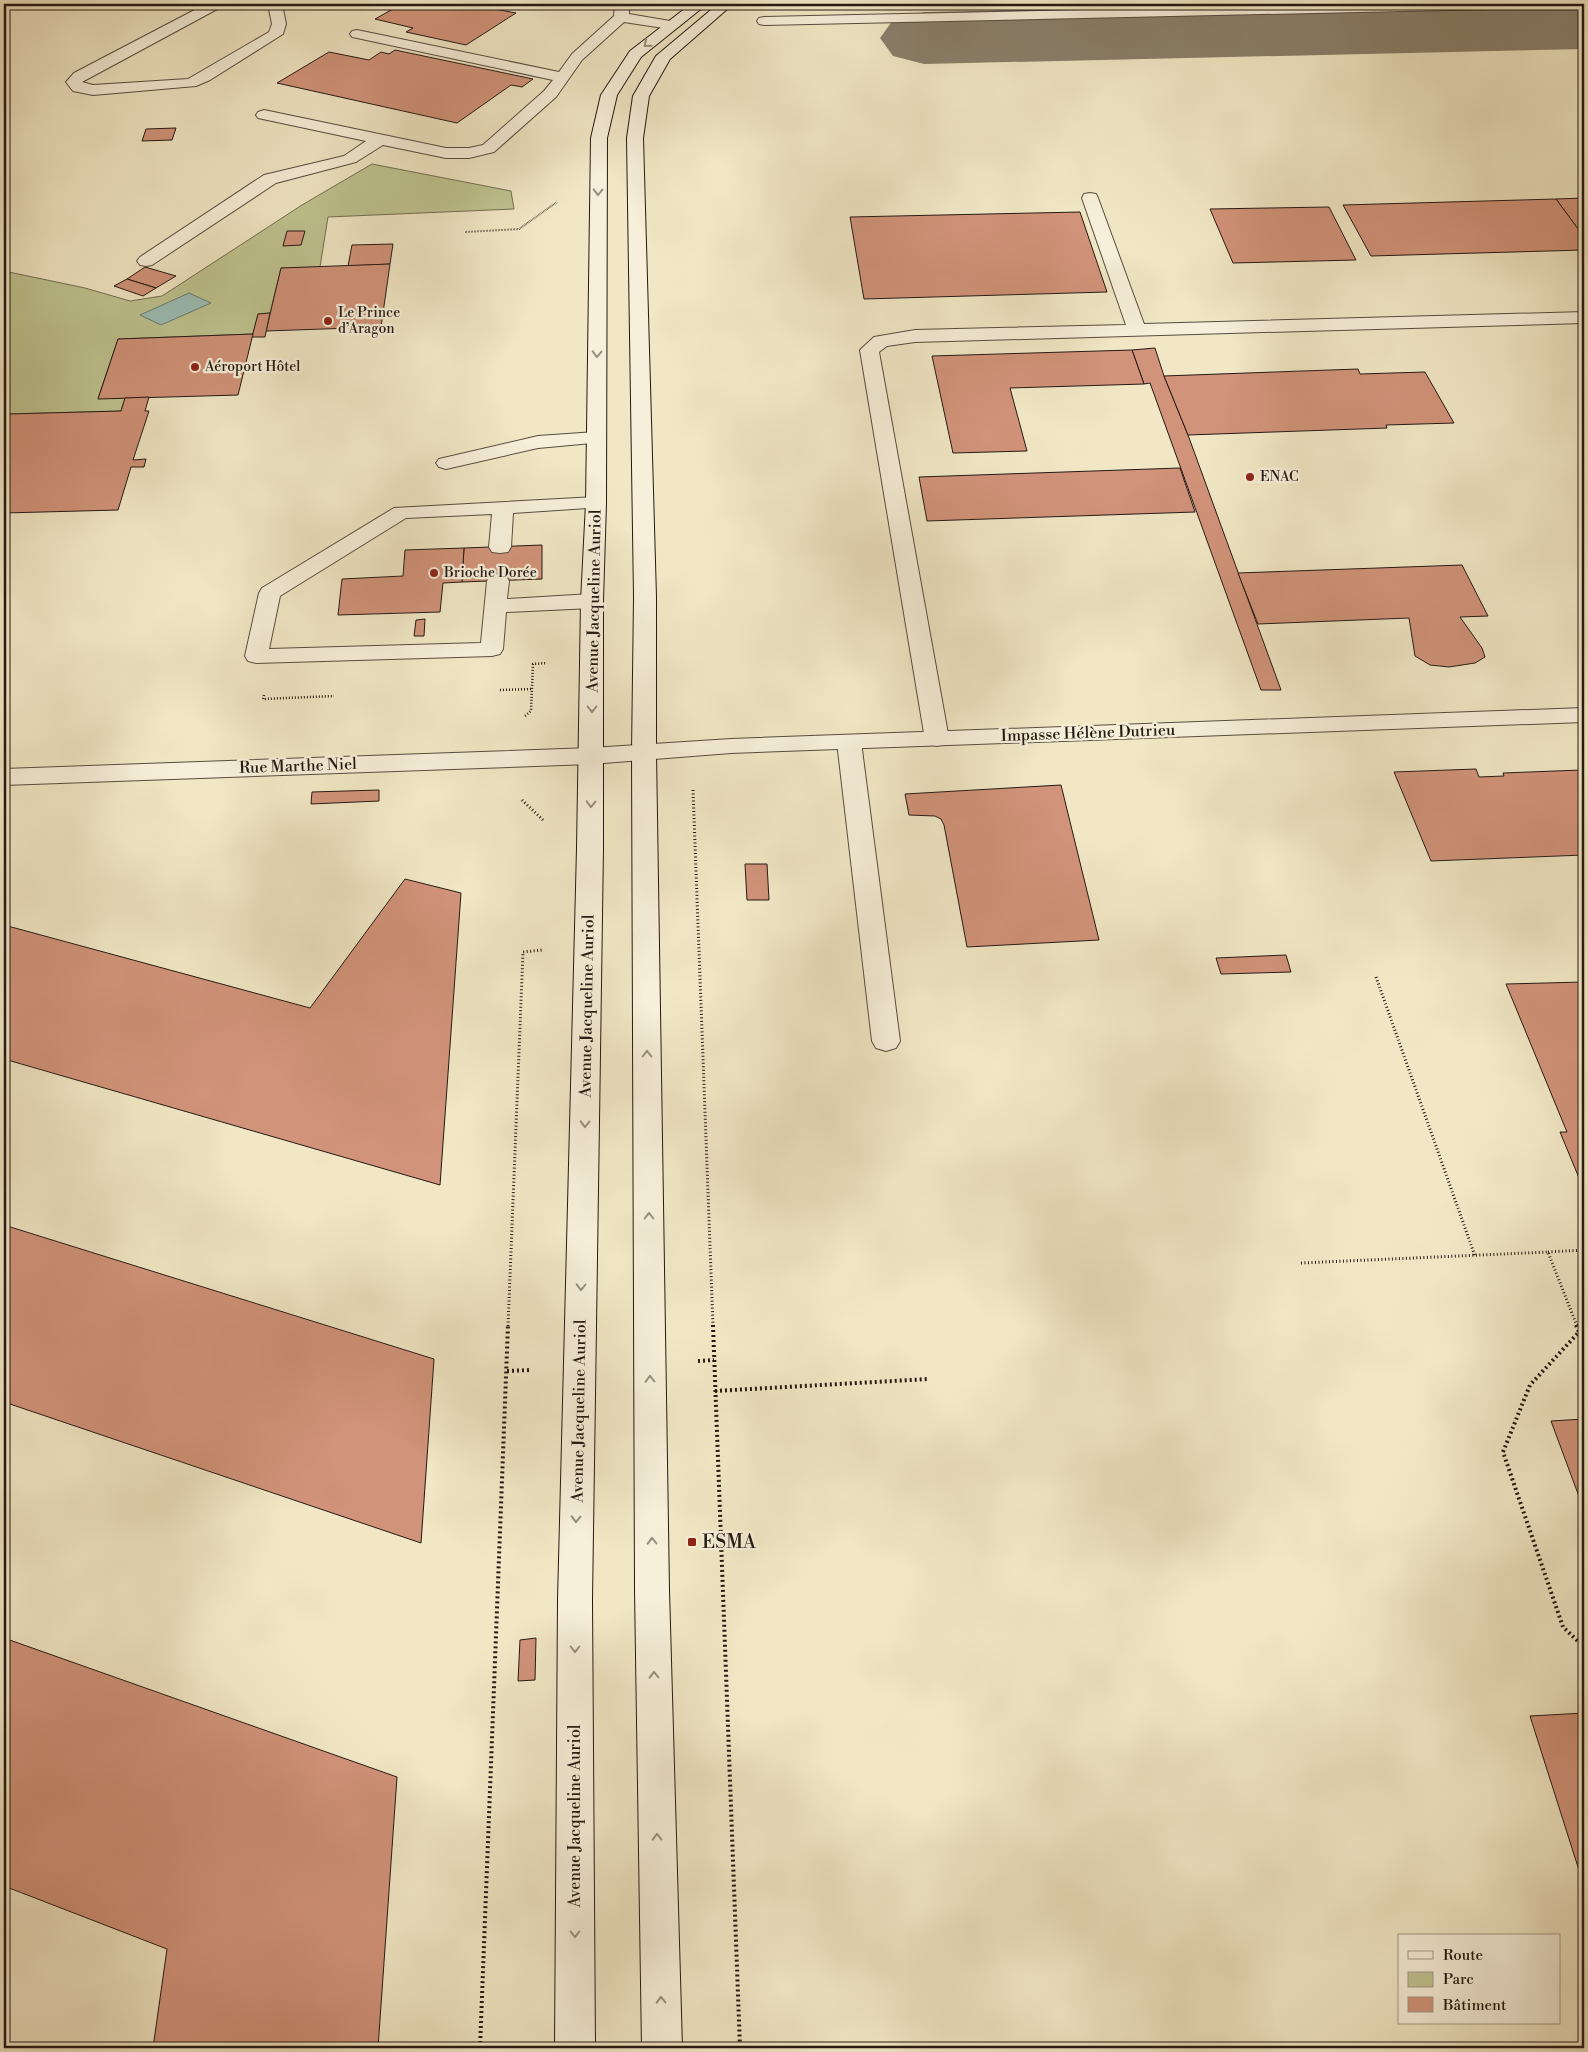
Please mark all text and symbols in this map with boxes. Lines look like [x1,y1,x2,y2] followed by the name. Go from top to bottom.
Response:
[644,38,653,47] one-way arrow
[593,188,603,196] one-way arrow
[338,304,400,338] place label: Le Prince d’Aragon
[322,315,334,327] marker: Le Prince d’Aragon
[592,351,602,359] one-way arrow
[204,358,300,376] place label: Aéroport Hôtel
[189,361,201,373] marker: Aéroport Hôtel
[1260,468,1299,486] place label: ENAC
[1244,471,1256,483] marker: ENAC
[582,509,606,694] street label: Avenue Jacqueline Auriol
[443,564,537,582] place label: Brioche Dorée
[428,567,440,579] marker: Brioche Dorée
[587,706,597,714] one-way arrow
[1001,720,1175,746] street label: Impasse Hélène Dutrieu
[239,754,358,778] street label: Rue Marthe Niel
[586,801,596,809] one-way arrow
[575,914,599,1099] street label: Avenue Jacqueline Auriol
[642,1049,652,1057] one-way arrow
[579,1120,590,1128] one-way arrow
[644,1212,654,1220] one-way arrow
[576,1283,586,1291] one-way arrow
[567,1319,591,1504] street label: Avenue Jacqueline Auriol
[645,1374,655,1382] one-way arrow
[571,1515,582,1523] one-way arrow
[702,1530,757,1554] place label: ESMA
[686,1536,698,1548] marker: ESMA
[647,1537,657,1544] one-way arrow
[570,1645,580,1653] one-way arrow
[649,1670,659,1678] one-way arrow
[565,1724,585,1909] street label: Avenue Jacqueline Auriol
[652,1833,663,1841] one-way arrow
[570,1930,580,1938] one-way arrow
[1398,1934,1560,2024] legend
[1443,1946,1483,1965] text: Route
[1443,1970,1474,1989] text: Parc
[655,1995,666,2003] one-way arrow
[1442,1996,1507,2015] text: Bâtiment

